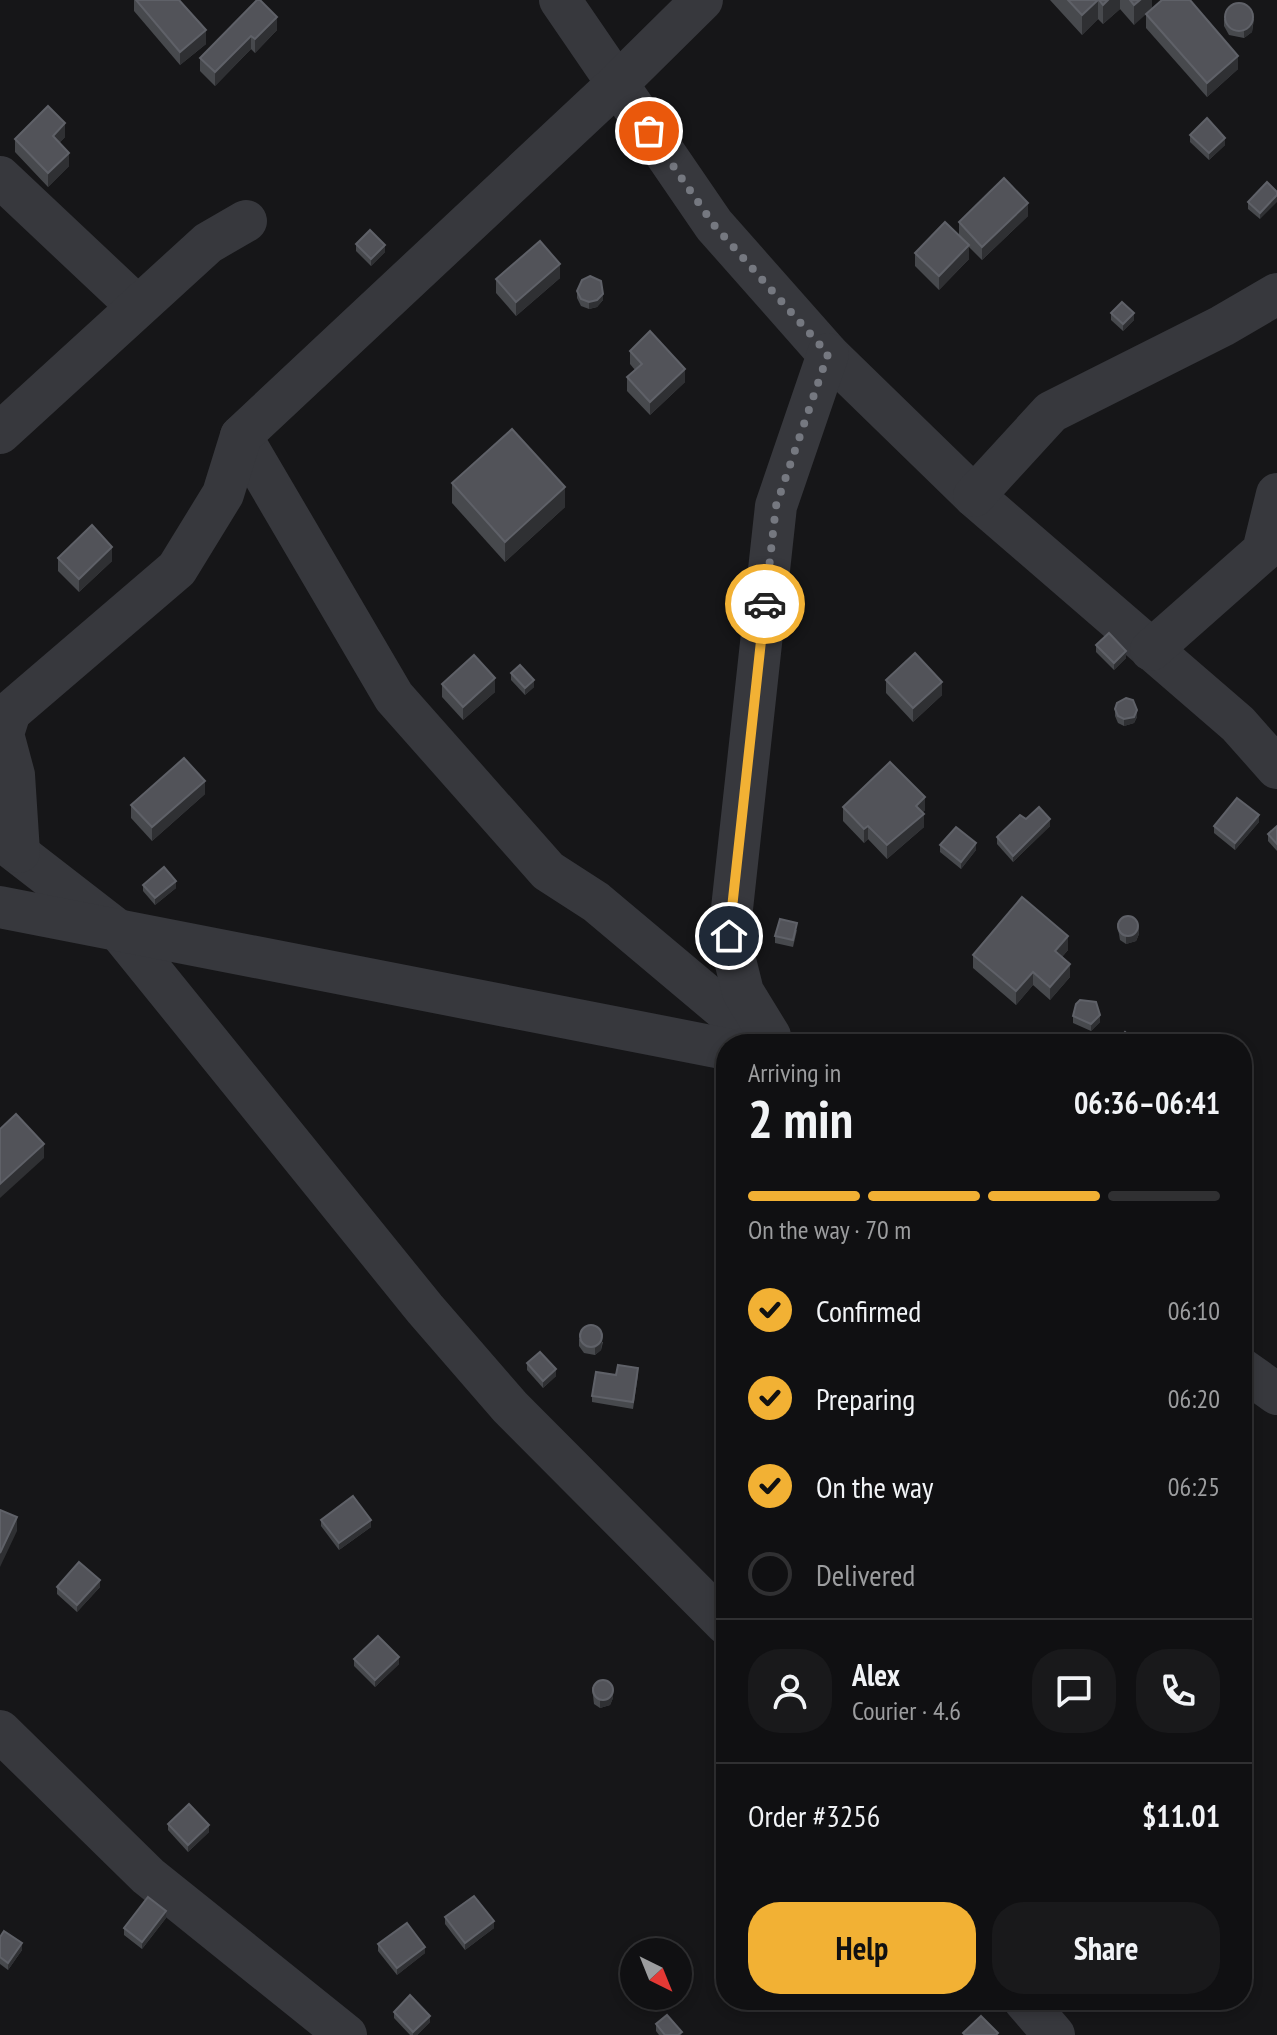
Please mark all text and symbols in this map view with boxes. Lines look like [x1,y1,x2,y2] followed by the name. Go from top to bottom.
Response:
[615,97,683,165] pin
[627,109,671,153] icon: bag
[725,564,805,644] courier
[743,582,787,626] icon: car
[695,902,763,970] pin
[707,914,751,958] icon: home
[748,1056,841,1089] text: Arriving in
[1074,1083,1220,1122] text: 06:36–06:41
[748,1085,853,1152] text: 2 min
[748,1213,911,1246] text: On the way · 70 m
[748,1288,792,1332] icon: check
[816,1291,921,1330] text: Confirmed
[1168,1294,1220,1327] text: 06:10
[748,1376,792,1420] icon: check
[816,1379,915,1418] text: Preparing
[1168,1382,1220,1415] text: 06:20
[748,1464,792,1508] icon: check
[816,1467,933,1506] text: On the way
[1168,1470,1220,1503] text: 06:25
[816,1555,915,1594] text: Delivered
[748,1649,832,1733] button: person
[1032,1649,1116,1733] button: chat
[1136,1649,1220,1733] button: phone
[852,1655,900,1694] text: Alex
[852,1694,961,1727] text: Courier · 4.6
[748,1796,880,1835] text: Order #3256
[1142,1796,1220,1835] text: $11.01
[748,1902,976,1994] button: Help
[992,1902,1220,1994] button: Share
[620,1938,692,2010] north arrow
[620,1938,692,2010] map controls

